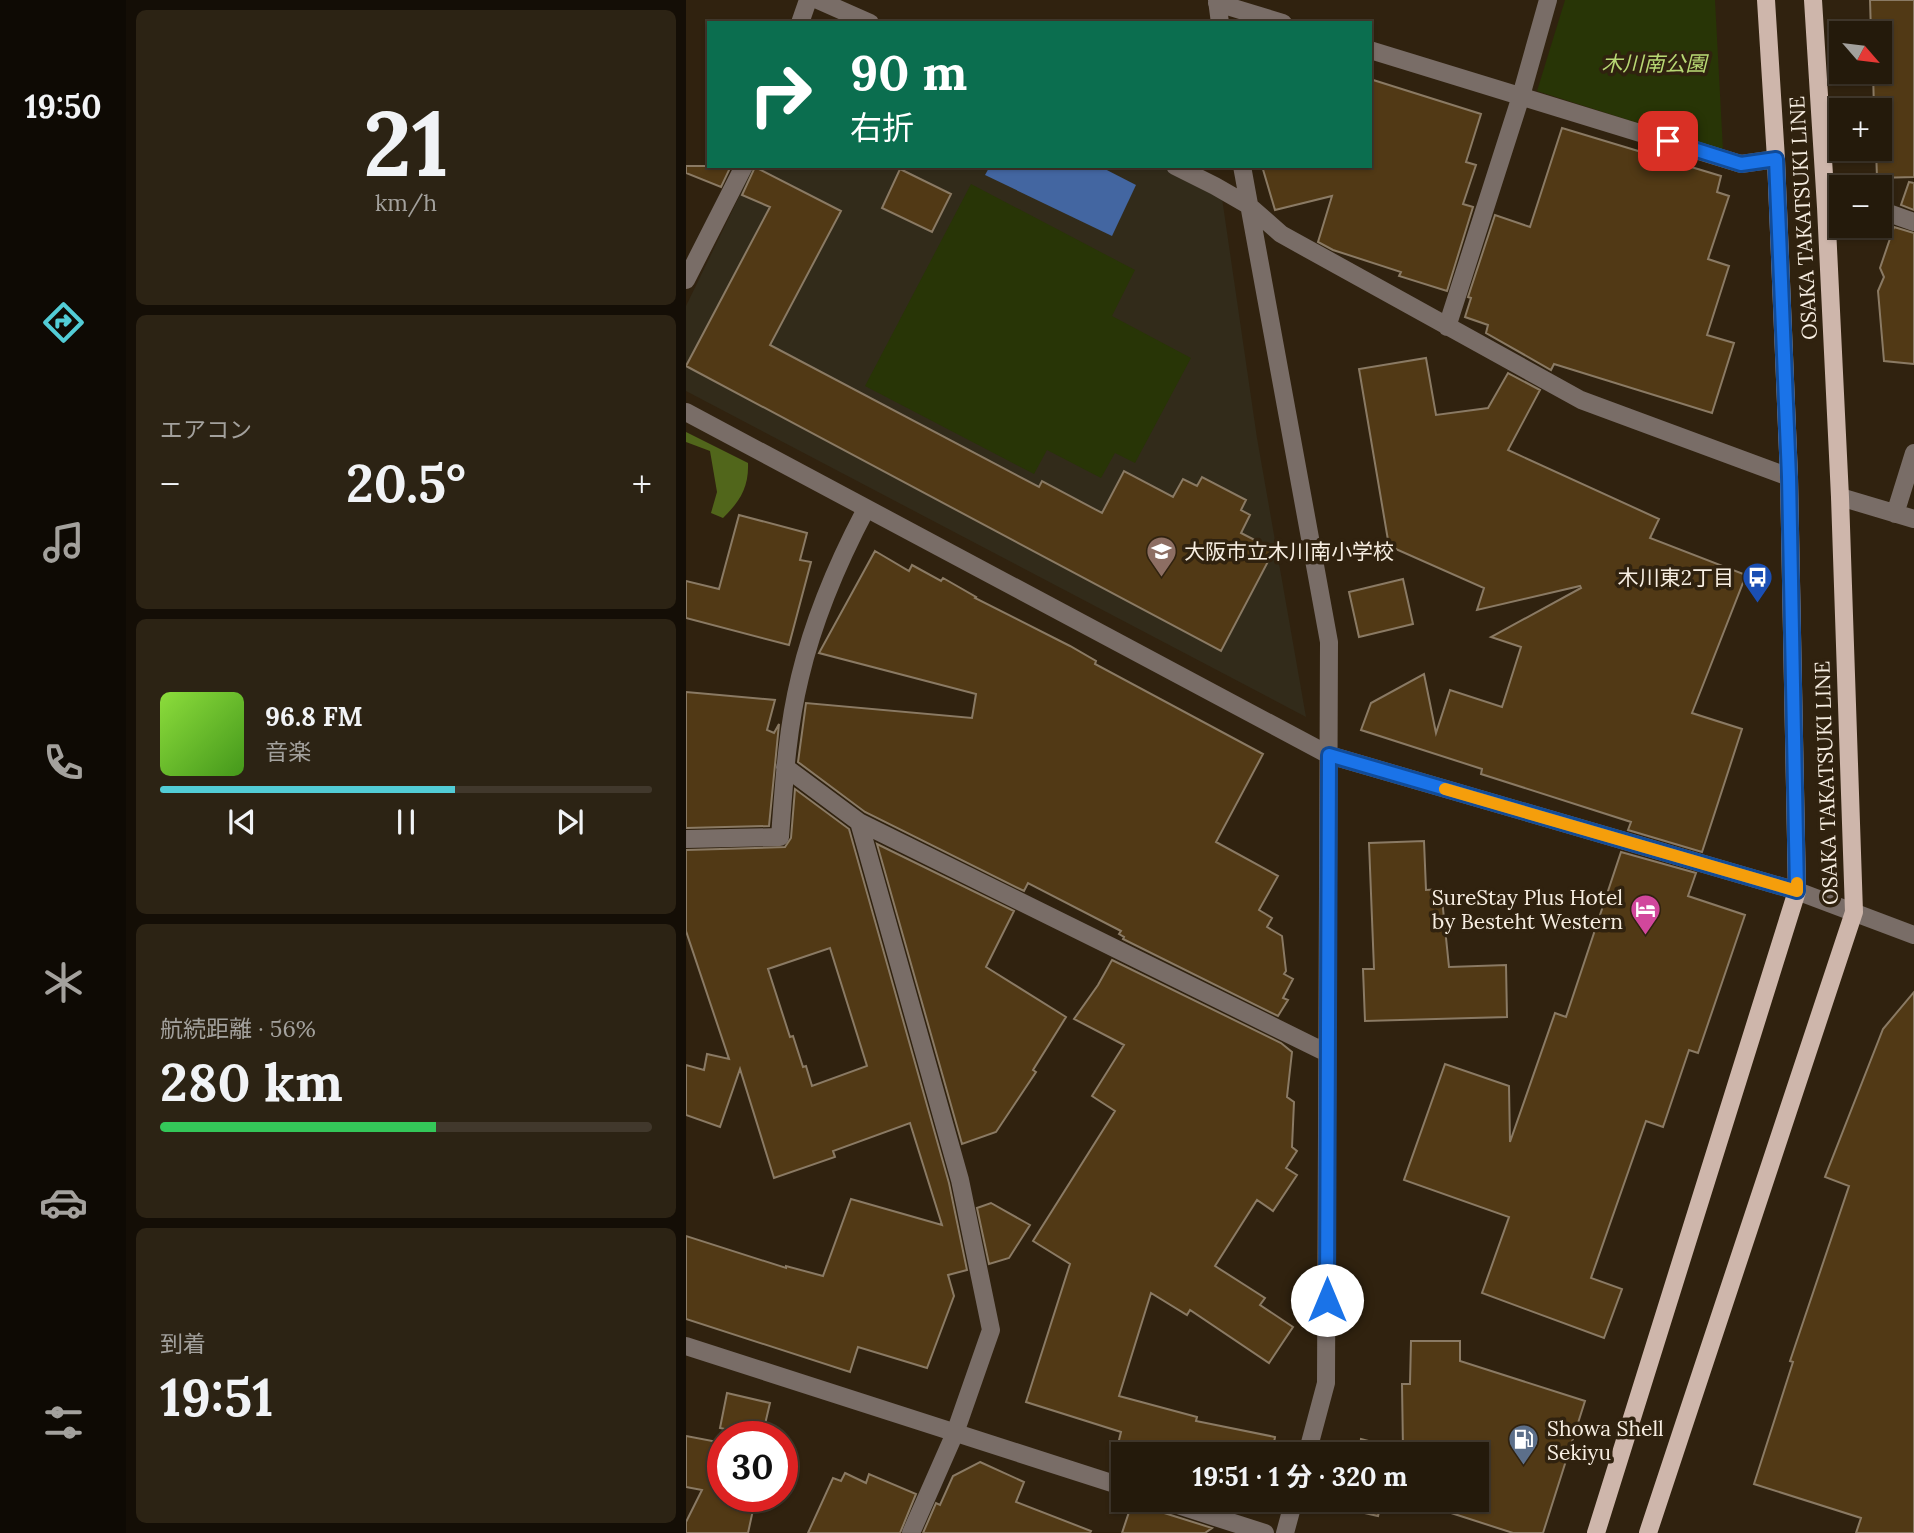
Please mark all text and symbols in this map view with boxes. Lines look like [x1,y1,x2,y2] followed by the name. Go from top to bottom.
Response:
[1829,21,1892,84] north arrow
[1829,21,1892,238] map controls
[850,41,967,103] text: 90 m
[735,49,826,140] icon: right
[1602,50,1709,77] park label: 木川南公園
[363,84,449,201] text: 21
[24,86,102,127] text: 19:50
[1783,95,1823,341] street label: OSAKA TAKATSUKI LINE
[1829,98,1892,161] button: +
[850,107,914,148] text: 右折
[1638,111,1698,171] pin
[1649,122,1687,160] icon: arrive
[1829,175,1892,238] button: −
[375,188,437,217] text: km/h
[39,298,88,347] icon: directions
[160,415,252,444] text: エアコン
[346,450,466,516] text: 20.5°
[160,460,180,508] text: −
[632,460,652,508] text: +
[39,518,88,567] icon: music
[1144,534,1178,578] school or university icon: 大阪市立木川南小学校
[1184,538,1394,565] place label: 大阪市立木川南小学校
[1740,560,1774,604] bus stop icon: 木川東2丁目
[1618,564,1734,591] place label: 木川東2丁目
[1808,661,1844,905] street label: OSAKA TAKATSUKI LINE
[265,700,363,733] text: 96.8 FM
[265,737,311,766] text: 音楽
[39,738,88,787] icon: phone
[223,803,261,841] icon: previous
[387,803,425,841] icon: pause
[551,803,589,841] icon: next
[1432,884,1623,935] place label: SureStay Plus Hotel by Besteht Western
[1629,892,1663,936] hotel icon: SureStay Plus Hotel by Besteht Western
[39,958,88,1007] icon: climate
[160,1014,316,1043] text: 航続距離 · 56%
[160,1049,343,1115] text: 280 km
[39,1178,88,1227] icon: car
[1290,1263,1364,1337] position arrow
[160,1329,206,1358] text: 到着
[160,1364,273,1430] text: 19:51
[39,1398,88,1447] icon: filters
[1547,1415,1664,1466] place label: Showa Shell Sekiyu
[707,1421,798,1512] speed limit sign: 30
[1507,1423,1541,1467] fuel station icon: Showa Shell Sekiyu
[1193,1460,1407,1493] text: 19:51 · 1 分 · 320 m

